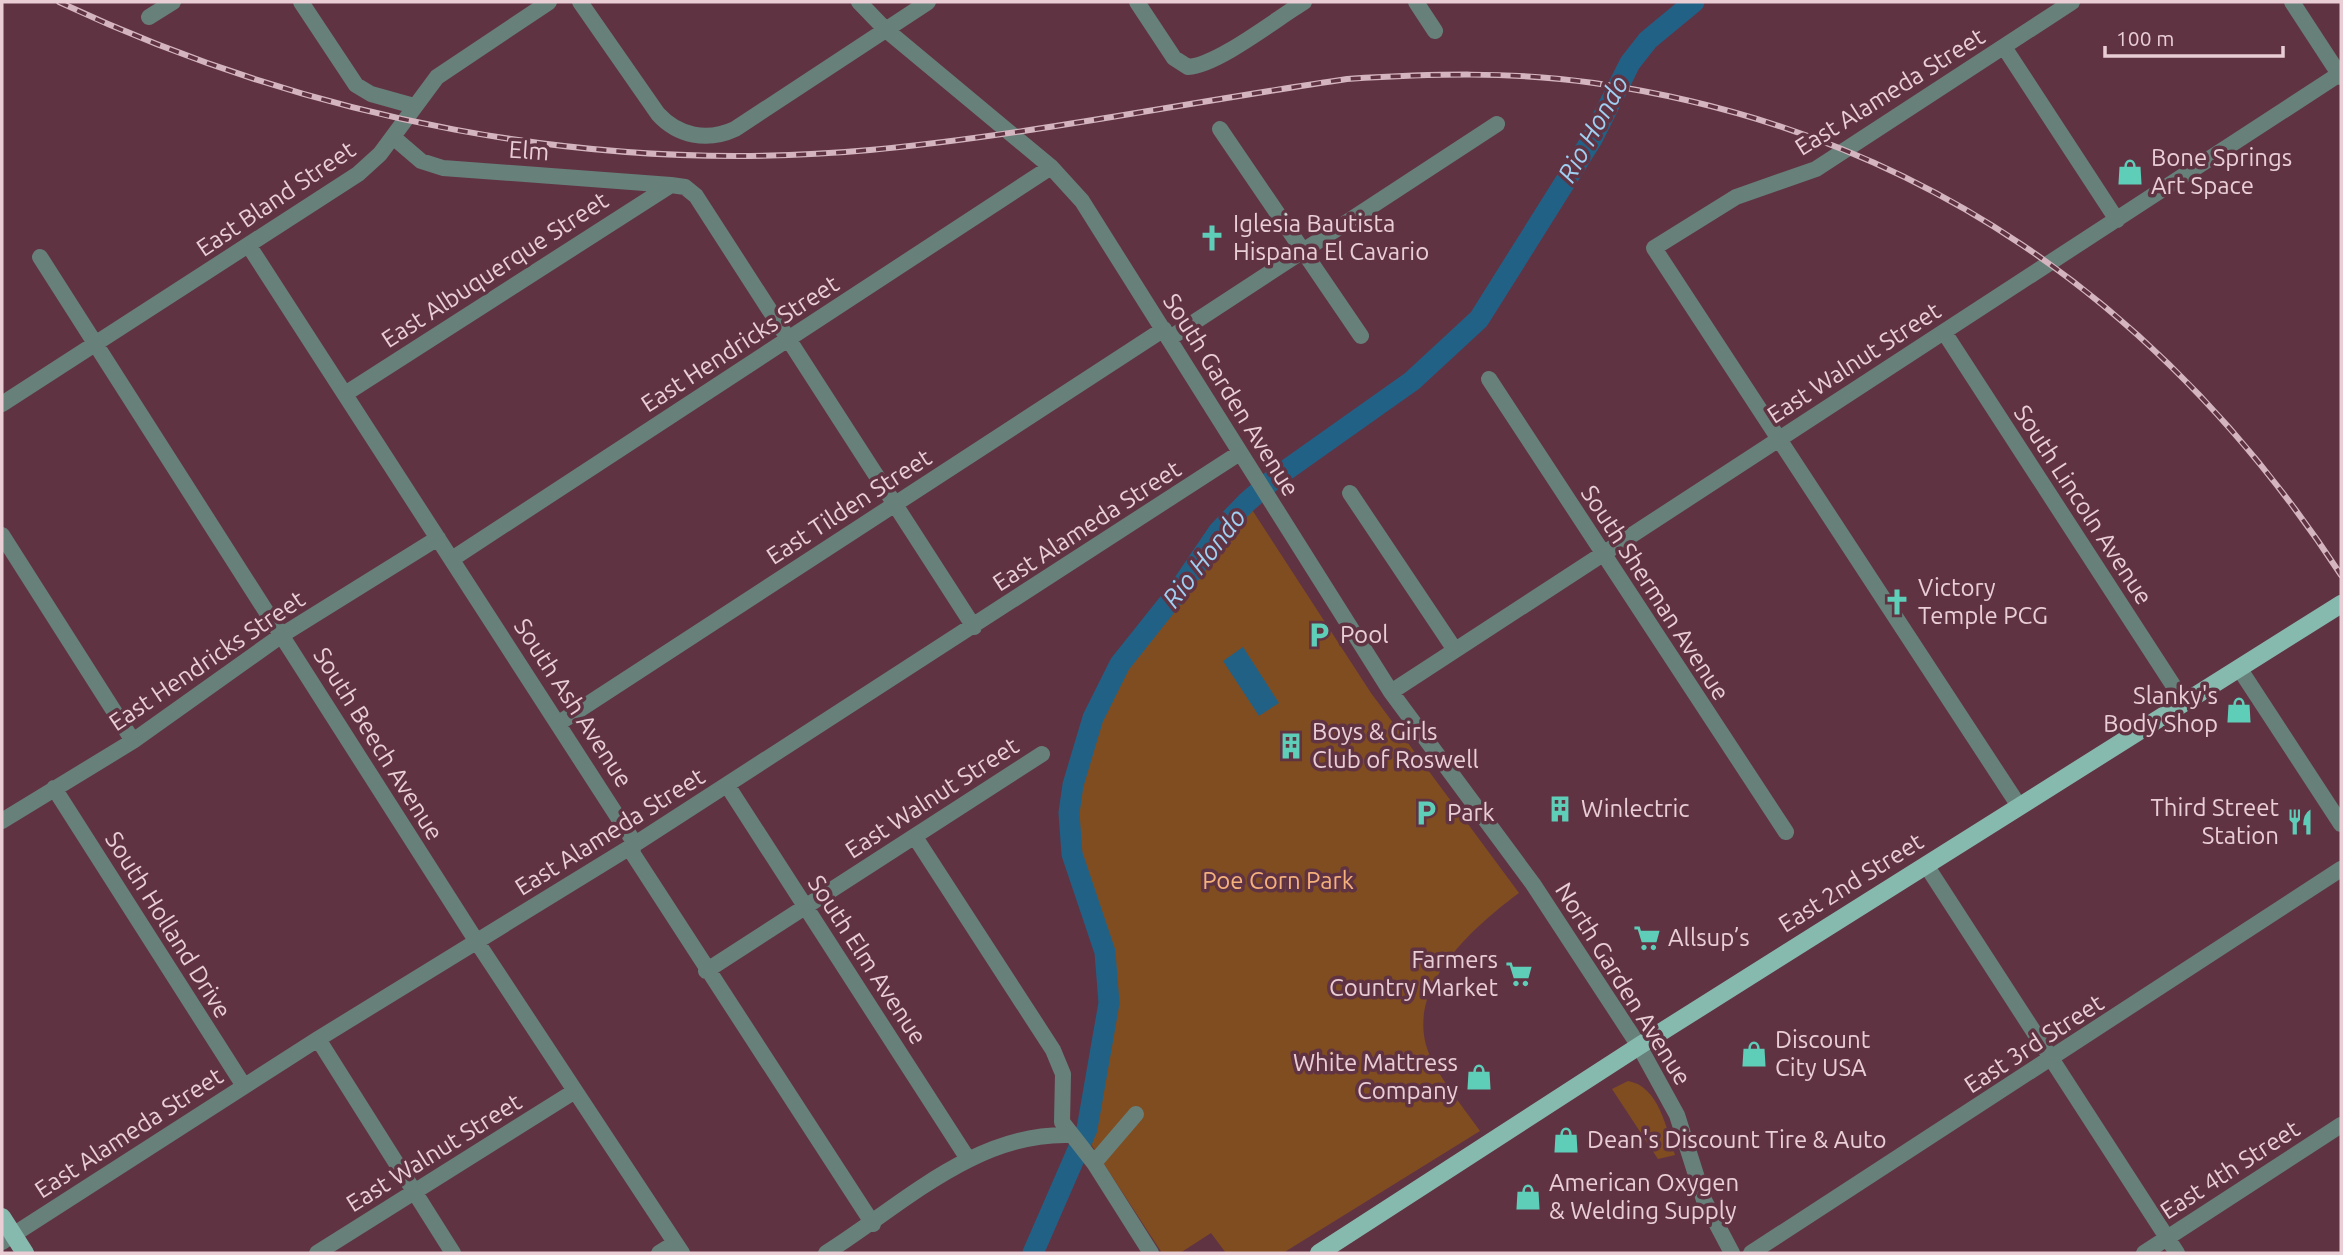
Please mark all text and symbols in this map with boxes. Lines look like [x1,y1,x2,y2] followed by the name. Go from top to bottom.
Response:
[2105,14,2284,58] scale bar
[1790,22,1990,161] street label: East Alameda Street
[2116,26,2174,50] text: 100 m
[1552,71,1634,187] water label: Rio Hondo
[191,135,361,262] street label: East Bland Street
[508,136,550,165] street label: Elm
[2151,144,2292,199] place label: Bone Springs Art Space
[2115,157,2145,187] shop icon: Bone Springs Art Space
[377,186,613,353] street label: East Albuquerque Street
[1233,210,1429,265] place label: Iglesia Bautista Hispana El Cavario
[1197,223,1227,253] church icon: Iglesia Bautista Hispana El Cavario
[636,269,844,418] street label: East Hendricks Street
[1158,289,1305,501] street label: South Garden Avenue
[1762,296,1946,429] street label: East Walnut Street
[2009,400,2158,609] street label: South Lincoln Avenue
[761,443,936,570] street label: East Tilden Street
[988,455,1186,596] street label: East Alameda Street
[1576,480,1735,705] street label: South Sherman Avenue
[1156,503,1251,613] water label: Rio Hondo
[1918,574,2048,629] place label: Victory Temple PCG
[104,585,310,736] street label: East Hendricks Street
[1882,587,1912,617] church icon: Victory Temple PCG
[509,613,638,792] street label: South Ash Avenue
[1304,620,1334,650] parking icon: Pool
[1340,621,1388,648] place label: Pool
[308,642,449,845] street label: South Beech Avenue
[2103,682,2218,737] place label: Slanky's Body Shop
[2224,695,2254,725] shop icon: Slanky's Body Shop
[1312,718,1479,773] place label: Boys & Girls Club of Roswell
[840,731,1024,864] street label: East Walnut Street
[1276,731,1306,761] building icon: Boys & Girls Club of Roswell
[510,762,710,901] street label: East Alameda Street
[1545,794,1575,824] building icon: Winlectric
[2151,794,2280,849] place label: Third Street Station
[1581,795,1689,822] place label: Winlectric
[1411,798,1441,828] parking icon: Park
[1447,799,1495,826] place label: Park
[2285,807,2315,837] restaurant icon: Third Street Station
[100,827,237,1023] street label: South Holland Drive
[1774,827,1928,938] street label: East 2nd Street
[1202,867,1354,894] park label: Poe Corn Park
[803,870,932,1049] street label: South Elm Avenue
[1550,878,1697,1090] street label: North Garden Avenue
[1632,923,1662,953] supermarket icon: Allsup’s
[1668,924,1750,951] place label: Allsup’s
[1329,946,1499,1001] place label: Farmers Country Market
[1504,959,1534,989] supermarket icon: Farmers Country Market
[1959,988,2109,1099] street label: East 3rd Street
[1775,1026,1871,1081] place label: Discount City USA
[1739,1039,1769,1069] shop icon: Discount City USA
[1293,1049,1458,1104] place label: White Mattress Company
[30,1062,228,1203] street label: East Alameda Street
[1464,1062,1494,1092] shop icon: White Mattress Company
[341,1088,527,1217] street label: East Walnut Street
[2155,1114,2305,1225] street label: East 4th Street
[1551,1125,1581,1155] shop icon: Dean's Discount Tire & Auto
[1587,1126,1887,1153] place label: Dean's Discount Tire & Auto
[1549,1169,1739,1224] place label: American Oxygen & Welding Supply
[1513,1182,1543,1212] shop icon: American Oxygen & Welding Supply

